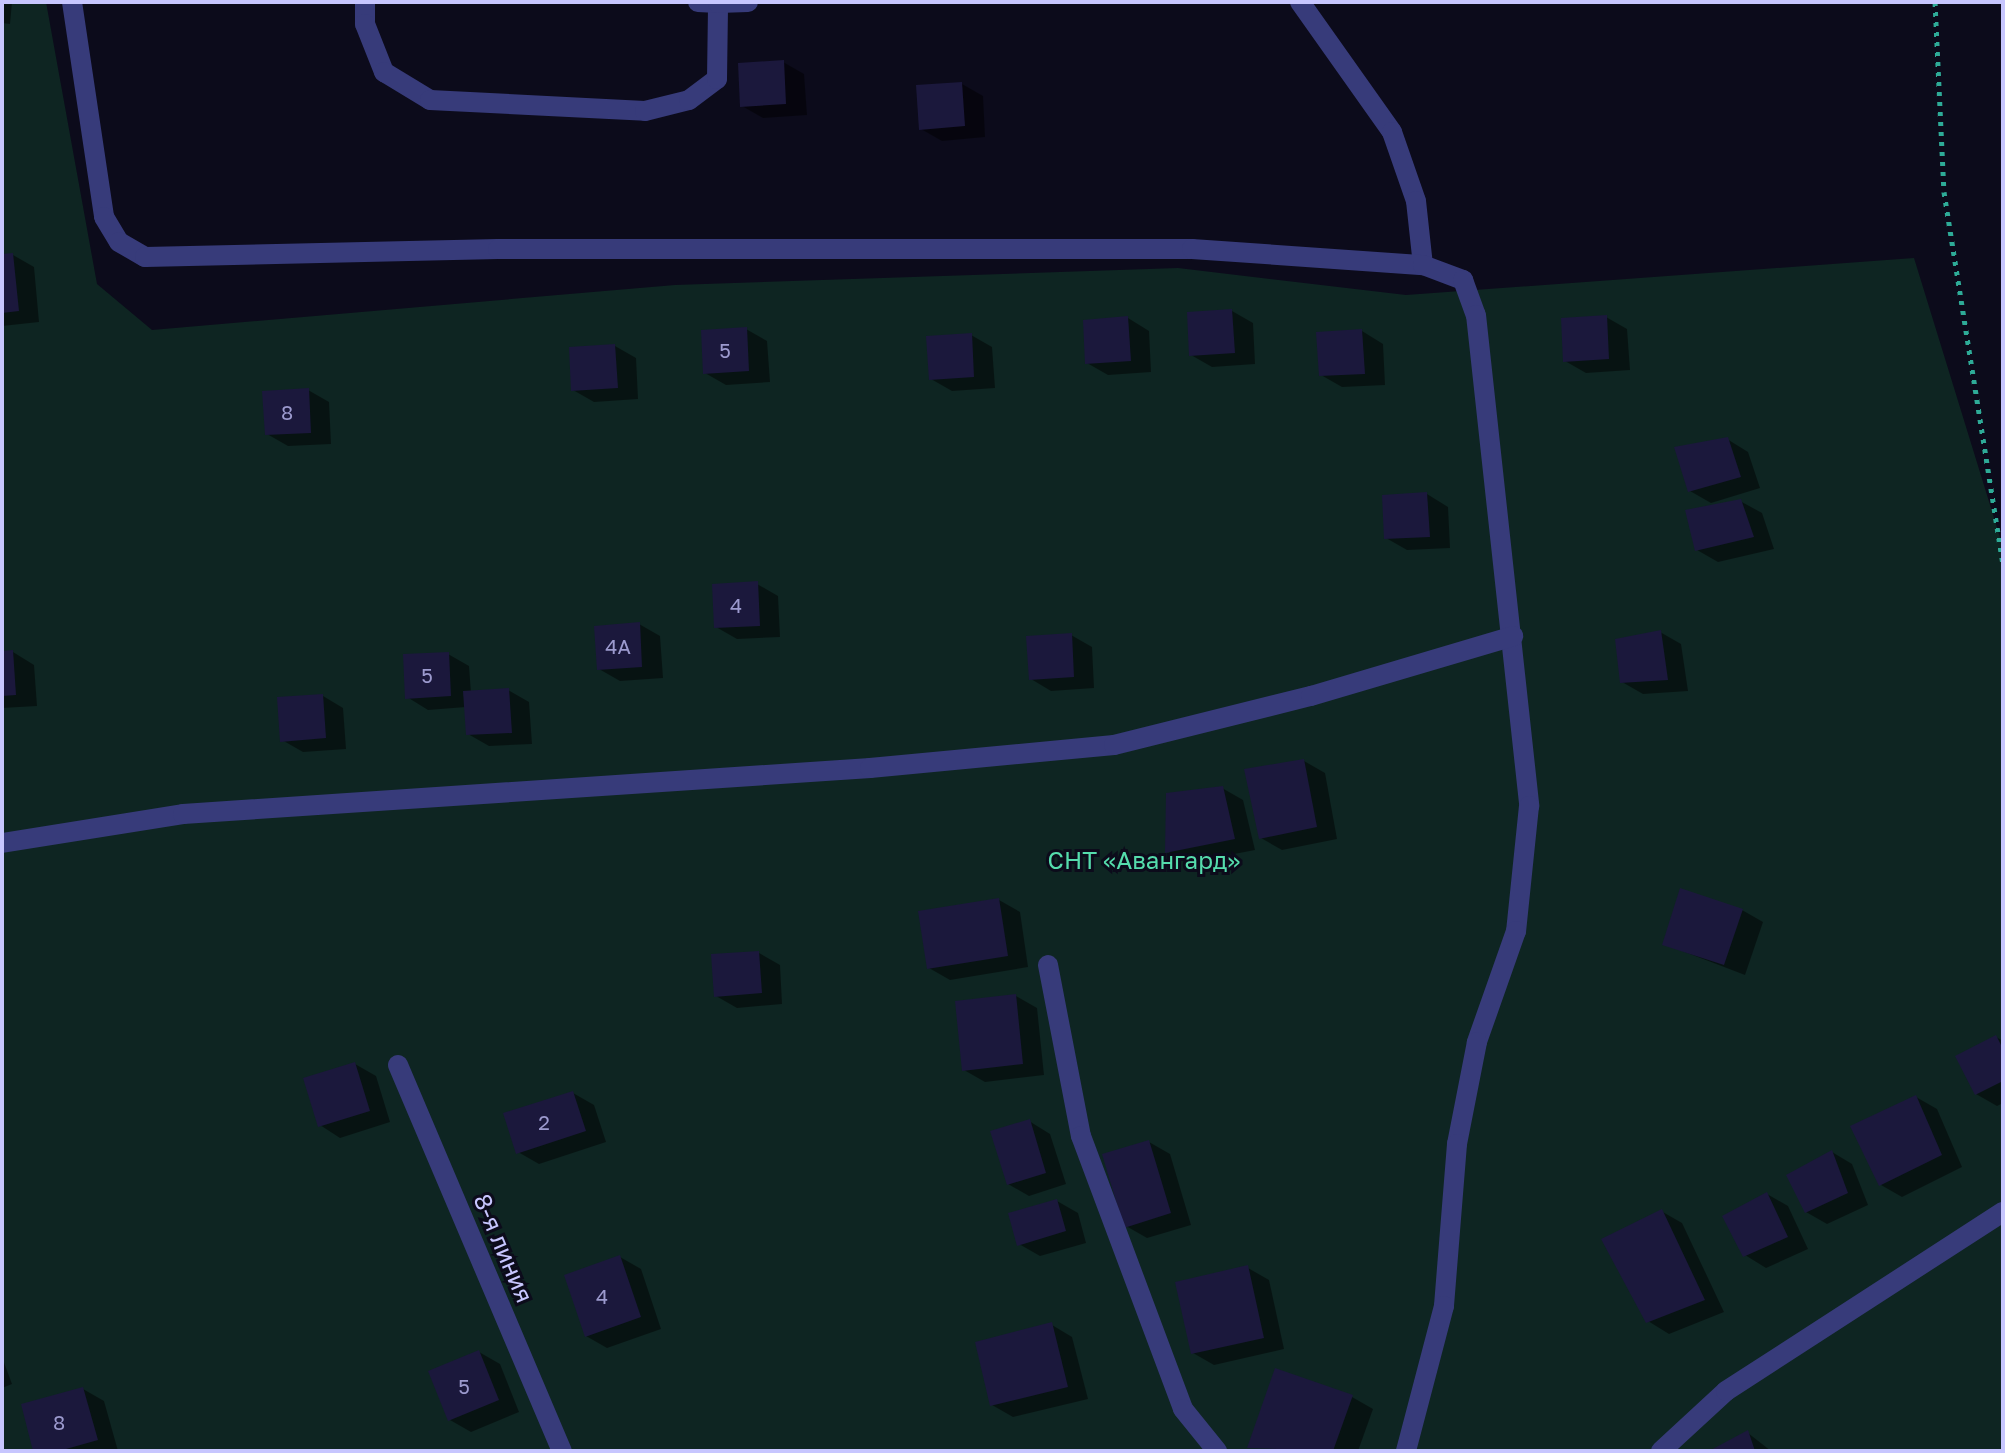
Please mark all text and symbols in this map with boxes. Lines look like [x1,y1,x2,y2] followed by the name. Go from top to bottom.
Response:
[719,338,731,362] house number: 5
[281,400,293,424] house number: 8
[730,593,742,617] house number: 4
[605,634,631,658] house number: 4А
[421,663,433,687] house number: 5
[1048,846,1240,874] park label: СНТ «Авангард»
[538,1110,550,1134] house number: 2
[468,1189,540,1307] street label: 8-я линия
[596,1284,608,1308] house number: 4
[458,1374,470,1398] house number: 5
[53,1410,65,1434] house number: 8

